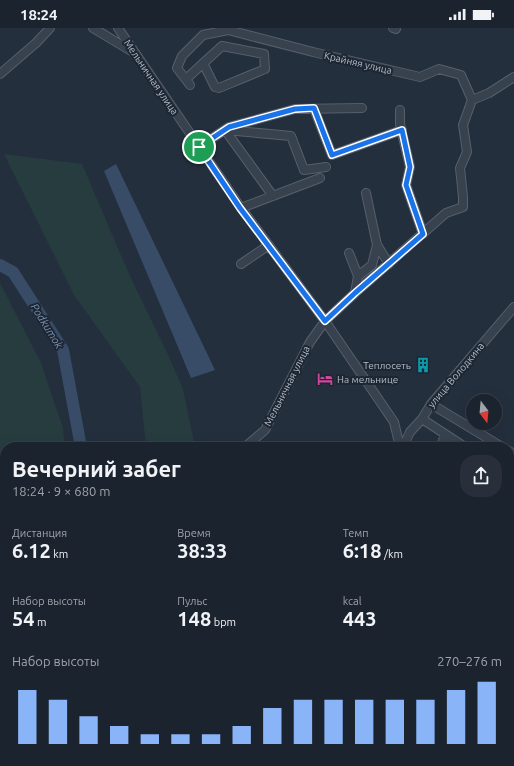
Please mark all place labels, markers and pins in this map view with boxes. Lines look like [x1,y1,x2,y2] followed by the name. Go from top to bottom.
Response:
[182,130,216,164] pin
[414,356,432,374] building icon: Теплосеть
[363,360,411,371] place label: Теплосеть
[316,370,334,388] hotel icon: На мельнице
[337,374,398,385] place label: На мельнице

